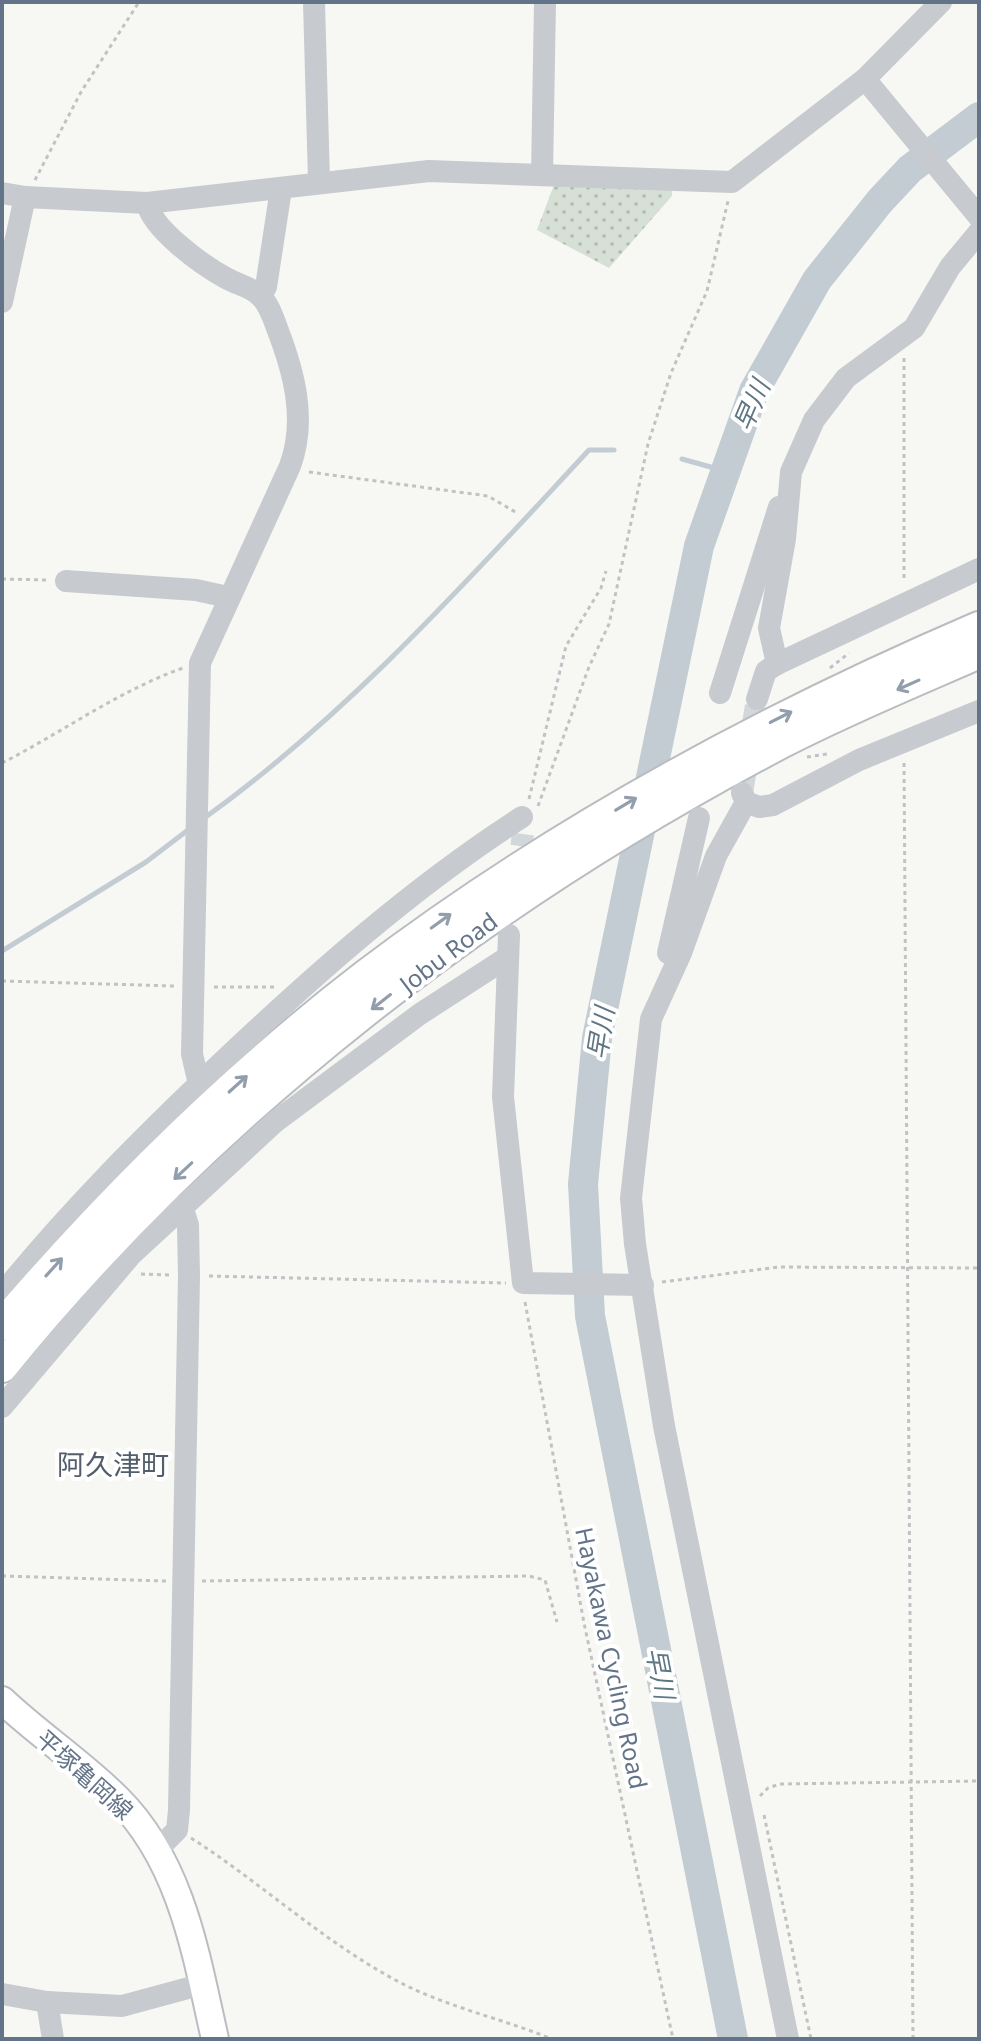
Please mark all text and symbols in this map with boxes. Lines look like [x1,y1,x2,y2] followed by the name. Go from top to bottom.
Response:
[724,371,779,436] water label: 早川
[896,678,920,693] one-way arrow
[768,709,792,724] one-way arrow
[613,796,637,811] one-way arrow
[391,904,504,1001] street label: Jobu Road
[429,913,451,929] one-way arrow
[370,994,392,1011] one-way arrow
[578,1002,622,1062] water label: 早川
[228,1074,248,1093] one-way arrow
[174,1161,193,1180] one-way arrow
[44,1257,62,1277] one-way arrow
[57,1445,169,1483] district label: 阿久津町
[568,1524,656,1792] street label: Hayakawa Cycling Road
[638,1644,684,1705] water label: 早川
[29,1722,141,1826] street label: 平塚亀岡線

